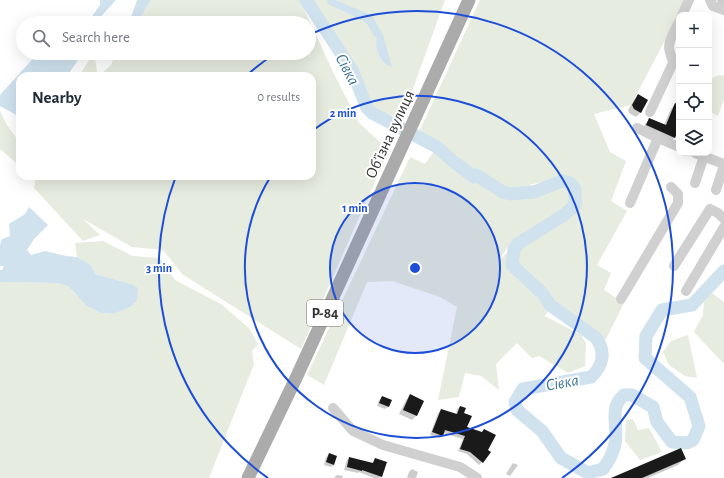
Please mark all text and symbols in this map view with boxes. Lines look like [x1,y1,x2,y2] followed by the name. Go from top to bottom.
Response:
[676,12,712,156] map controls
[676,12,712,48] button: +
[16,16,316,60] search box
[30,27,52,49] icon: search
[62,30,130,45] text: Search here
[676,48,712,84] button: −
[332,51,363,88] water label: Сівка
[676,84,712,120] button: locate
[362,88,418,182] street label: Обʼїзна вулиця
[32,89,82,106] text: Nearby
[257,91,300,104] text: 0 results
[330,107,356,119] text: 2 min
[676,120,712,156] button: layers
[342,202,368,214] text: 1 min
[408,261,422,275] centre of rings
[146,262,172,274] text: 3 min
[307,300,343,326] road number: Р-84
[544,371,580,394] water label: Сівка

